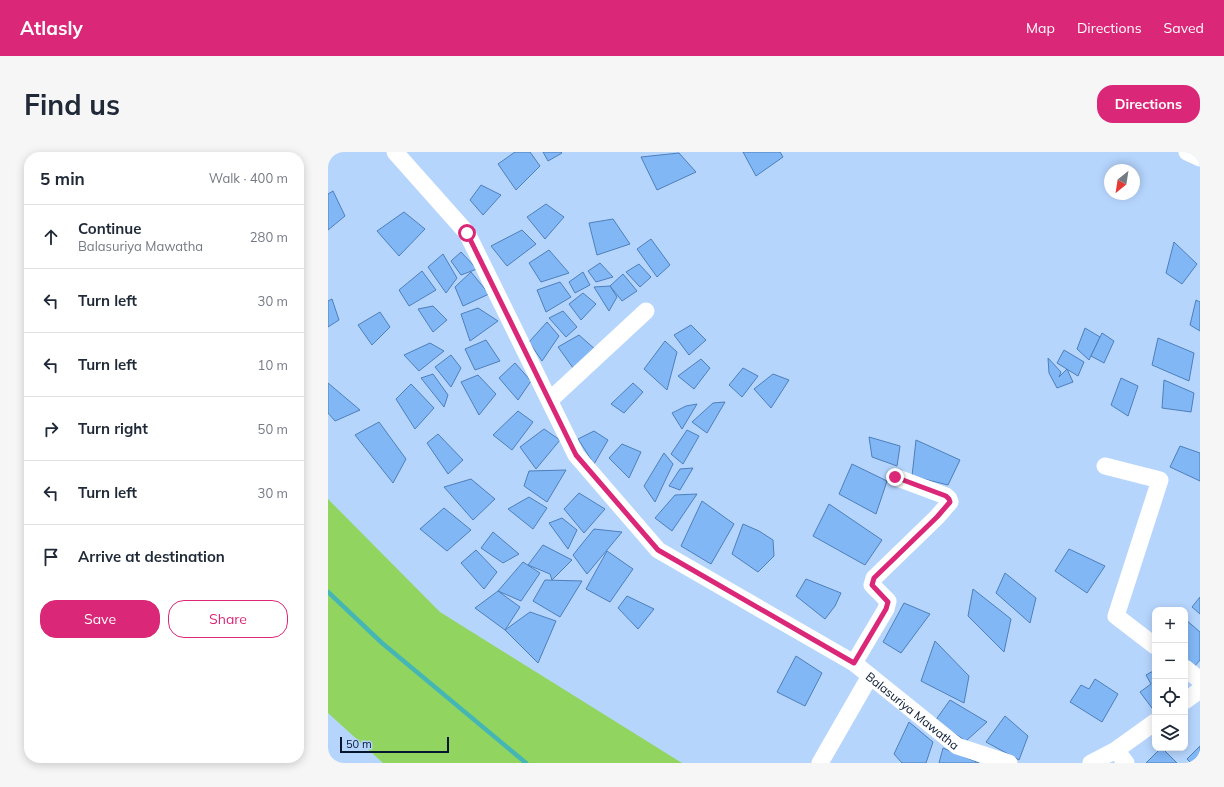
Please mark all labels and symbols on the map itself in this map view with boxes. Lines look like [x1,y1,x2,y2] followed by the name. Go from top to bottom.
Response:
[1104,164,1140,200] north arrow
[458,224,476,242] route start
[886,468,904,486] route end
[863,668,963,753] street label: Balasuriya Mawatha
[340,735,449,754] scale bar

